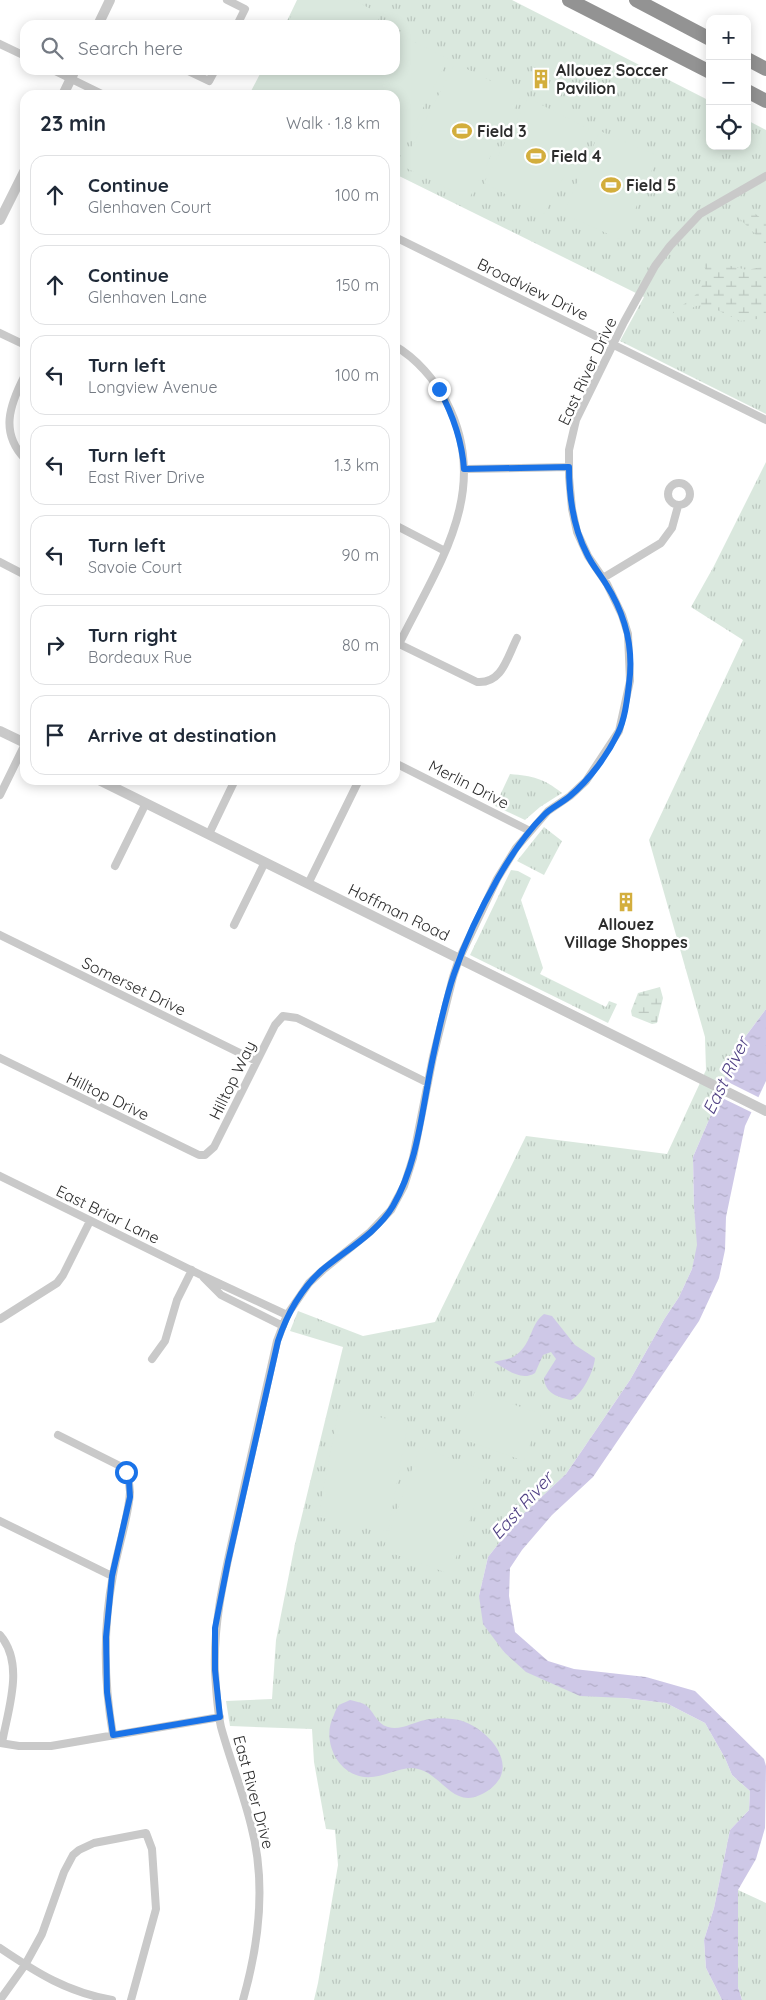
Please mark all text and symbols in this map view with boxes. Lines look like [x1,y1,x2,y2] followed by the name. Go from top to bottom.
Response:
[706,15,751,150] map controls
[706,15,751,60] button: +
[20,20,400,75] search box
[38,34,66,62] icon: search
[78,36,183,60] text: Search here
[556,60,668,98] place label: Allouez Soccer Pavilion
[706,60,751,105] button: −
[530,68,552,90] building icon: Allouez Soccer Pavilion
[706,105,751,150] button: locate
[40,110,106,136] text: 23 min
[286,113,380,133] text: Walk · 1.8 km
[451,120,473,142] sports icon: Field 3
[477,121,527,141] place label: Field 3
[525,145,547,167] sports icon: Field 4
[551,146,602,166] place label: Field 4
[88,173,169,197] text: Continue
[600,174,622,196] sports icon: Field 5
[626,175,676,195] place label: Field 5
[41,181,69,209] icon: ahead
[335,185,379,205] text: 100 m
[88,197,211,217] text: Glenhaven Court
[474,253,592,325] street label: Broadview Drive
[88,263,169,287] text: Continue
[41,271,69,299] icon: ahead
[336,275,379,295] text: 150 m
[88,287,207,307] text: Glenhaven Lane
[553,314,621,428] street label: East River Drive
[88,353,166,377] text: Turn left
[41,361,69,389] icon: left
[335,365,379,385] text: 100 m
[88,377,217,397] text: Longview Avenue
[428,378,451,401] route end
[88,443,166,467] text: Turn left
[41,451,69,479] icon: left
[334,455,379,475] text: 1.3 km
[88,467,205,487] text: East River Drive
[88,533,166,557] text: Turn left
[41,541,69,569] icon: left
[342,545,379,565] text: 90 m
[88,557,182,577] text: Savoie Court
[88,623,177,647] text: Turn right
[41,631,69,659] icon: right
[342,635,379,655] text: 80 m
[88,647,192,667] text: Bordeaux Rue
[41,721,69,749] icon: arrive
[88,723,277,747] text: Arrive at destination
[425,755,513,813] street label: Merlin Drive
[345,879,453,945] street label: Hoffman Road
[615,891,637,913] building icon: Allouez Village Shoppes
[564,914,688,952] place label: Allouez Village Shoppes
[79,952,189,1020] street label: Somerset Drive
[697,1032,755,1118] water label: East River
[204,1037,260,1123] street label: Hilltop Way
[63,1067,153,1125] street label: Hilltop Drive
[53,1180,163,1248] street label: East Briar Lane
[115,1461,138,1484] route start
[485,1466,559,1544] water label: East River
[229,1733,279,1851] street label: East River Drive

